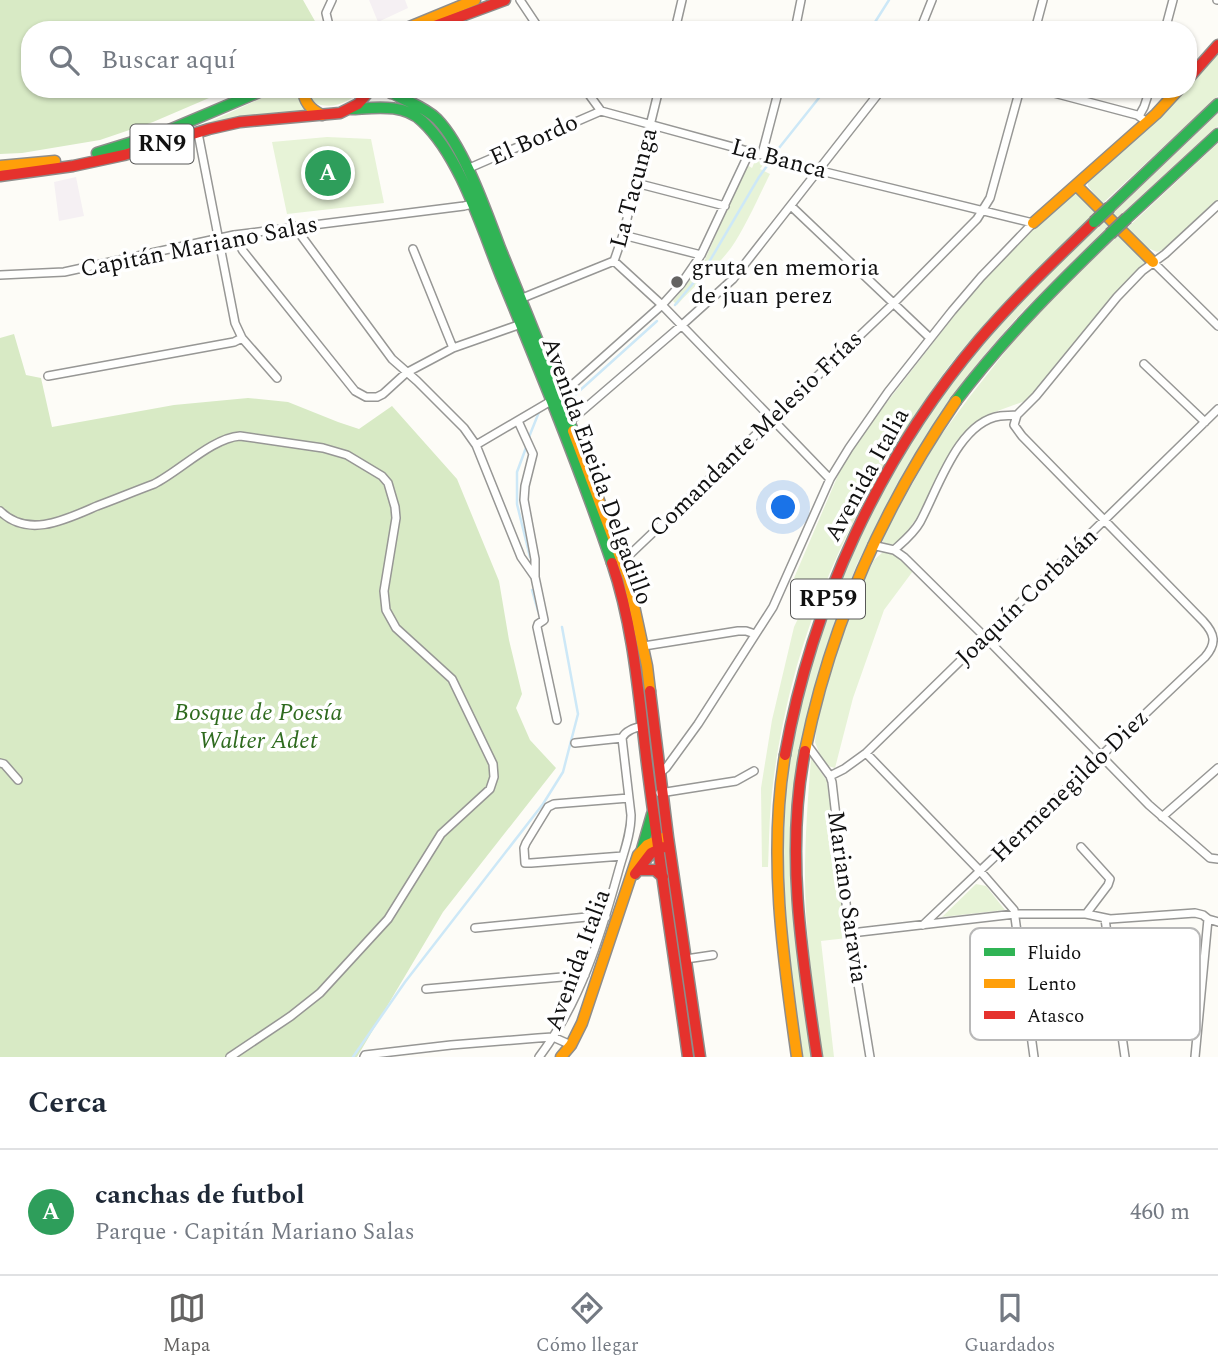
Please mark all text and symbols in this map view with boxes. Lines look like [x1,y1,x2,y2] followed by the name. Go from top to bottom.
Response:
[21,21,1197,98] search box
[101,40,236,80] text: Buscar aquí
[45,41,83,79] icon: search
[484,105,584,175] street label: El Bordo
[601,124,667,252] street label: La Tacunga
[130,125,194,164] road number: RN9
[727,129,831,189] street label: La Banca
[305,147,351,199] pin: A
[77,206,321,288] street label: Capitán Mariano Salas
[691,250,880,314] place label: gruta en memoria de juan perez
[669,274,685,290] marker: gruta en memoria de juan perez
[641,322,871,546] street label: Comandante Melesio Frías
[532,332,662,610] street label: Avenida Eneida Delgadillo
[815,401,919,549] street label: Avenida Italia
[766,490,800,524] your location
[948,519,1106,675] street label: Joaquín Corbalán
[791,580,865,618] road number: RP59
[174,695,342,759] park label: Bosque de Poesía Walter Adet
[983,701,1157,871] street label: Hermenegildo Diez
[817,808,877,986] street label: Mariano Saravia
[536,884,620,1036] street label: Avenida Italia
[970,928,1200,1040] legend
[1027,939,1081,968] text: Fluido
[1027,970,1076,999] text: Lento
[1027,1002,1084,1031] text: Atasco
[28,1080,107,1126] text: Cerca
[95,1175,304,1215] text: canchas de futbol
[42,1195,60,1230] text: A
[1130,1195,1190,1230] text: 460 m
[95,1215,415,1250] text: Parque · Capitán Mariano Salas
[163,1289,210,1360] tab: Mapa
[536,1289,639,1360] tab: Cómo llegar
[964,1289,1055,1360] tab: Guardados

